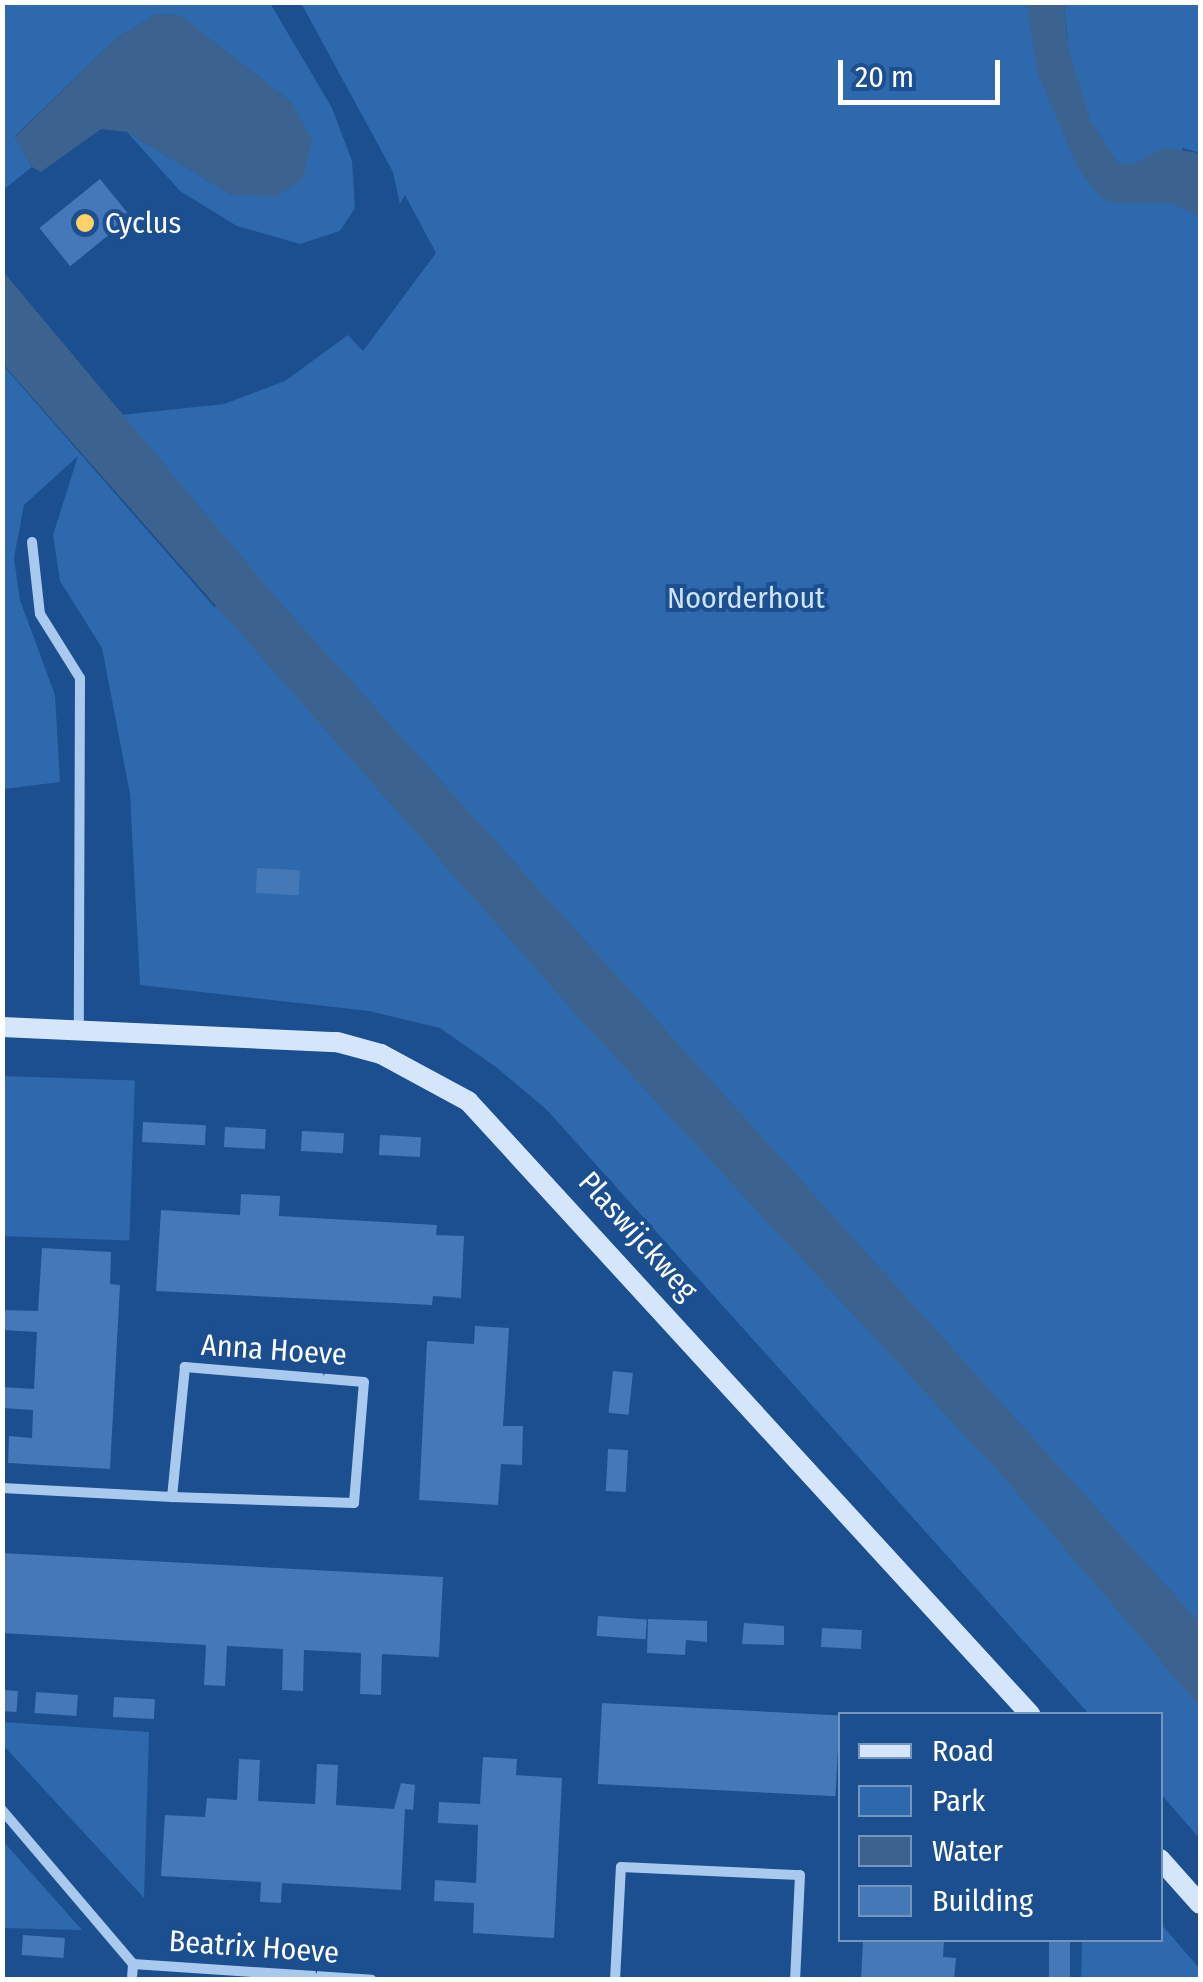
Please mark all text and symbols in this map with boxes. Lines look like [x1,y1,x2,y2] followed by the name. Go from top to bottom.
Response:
[843,40,1006,102] scale bar
[855,59,914,95] text: 20 m
[105,205,181,241] place label: Cyclus
[74,212,96,234] marker: Cyclus
[667,580,825,616] park label: Noorderhout
[571,1164,705,1308] street label: Plaswijckweg
[200,1327,348,1373] street label: Anna Hoeve
[838,1712,1163,1942] legend
[932,1733,994,1769] text: Road
[932,1783,985,1819] text: Park
[932,1833,1003,1869] text: Water
[932,1883,1033,1919] text: Building
[168,1923,340,1971] street label: Beatrix Hoeve

